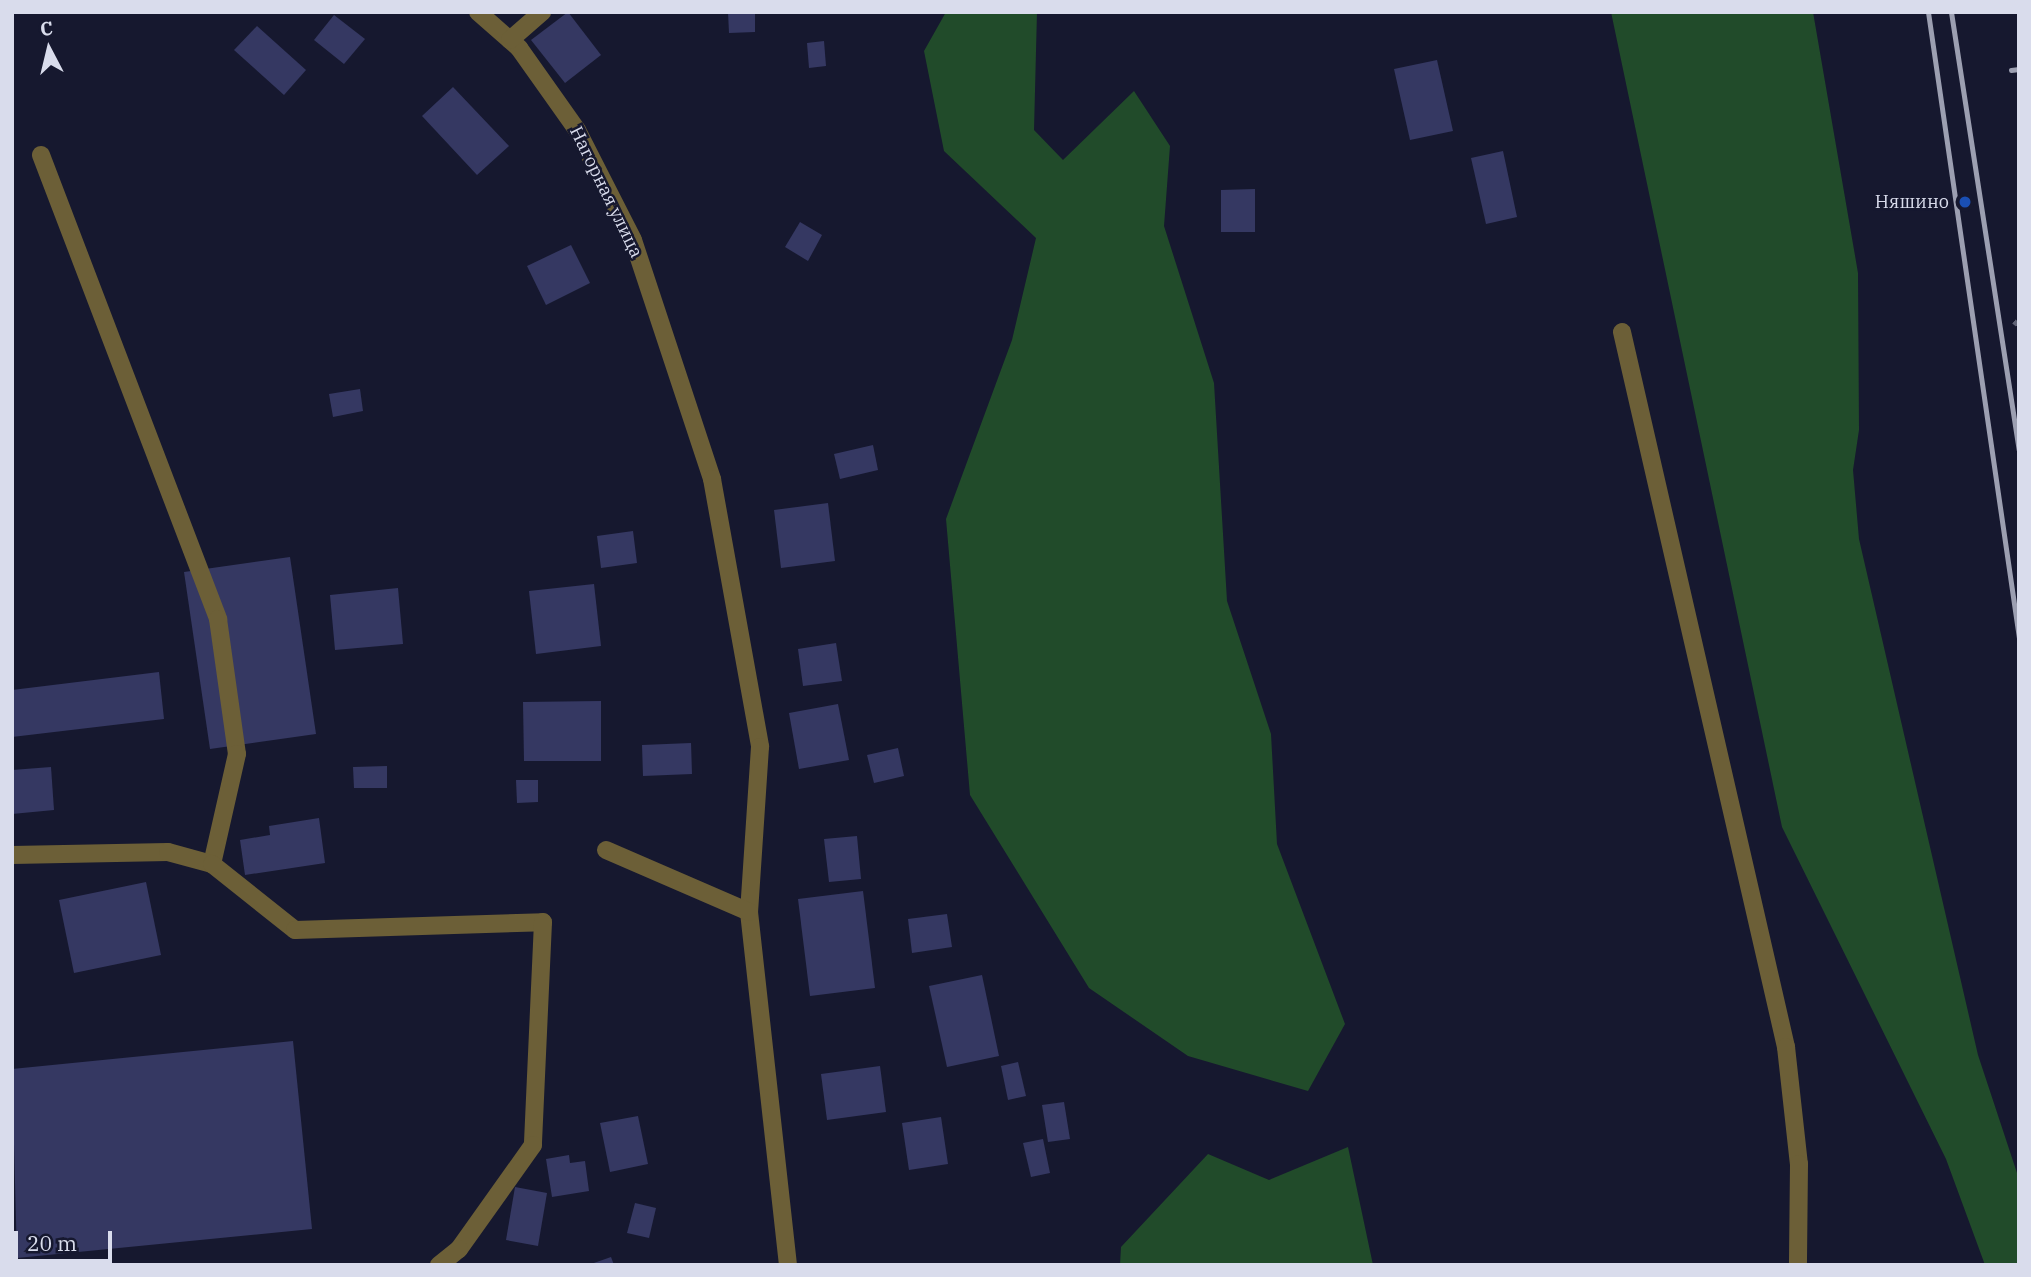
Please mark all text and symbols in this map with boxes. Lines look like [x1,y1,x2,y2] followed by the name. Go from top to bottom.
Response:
[14,14,84,84] north arrow
[39,15,54,41] text: С
[565,123,647,261] street label: Нагорная улица
[1875,191,1949,213] place label: Няшино
[1955,192,1975,212] marker: Няшино
[18,1218,116,1262] scale bar
[27,1229,77,1257] text: 20 m

